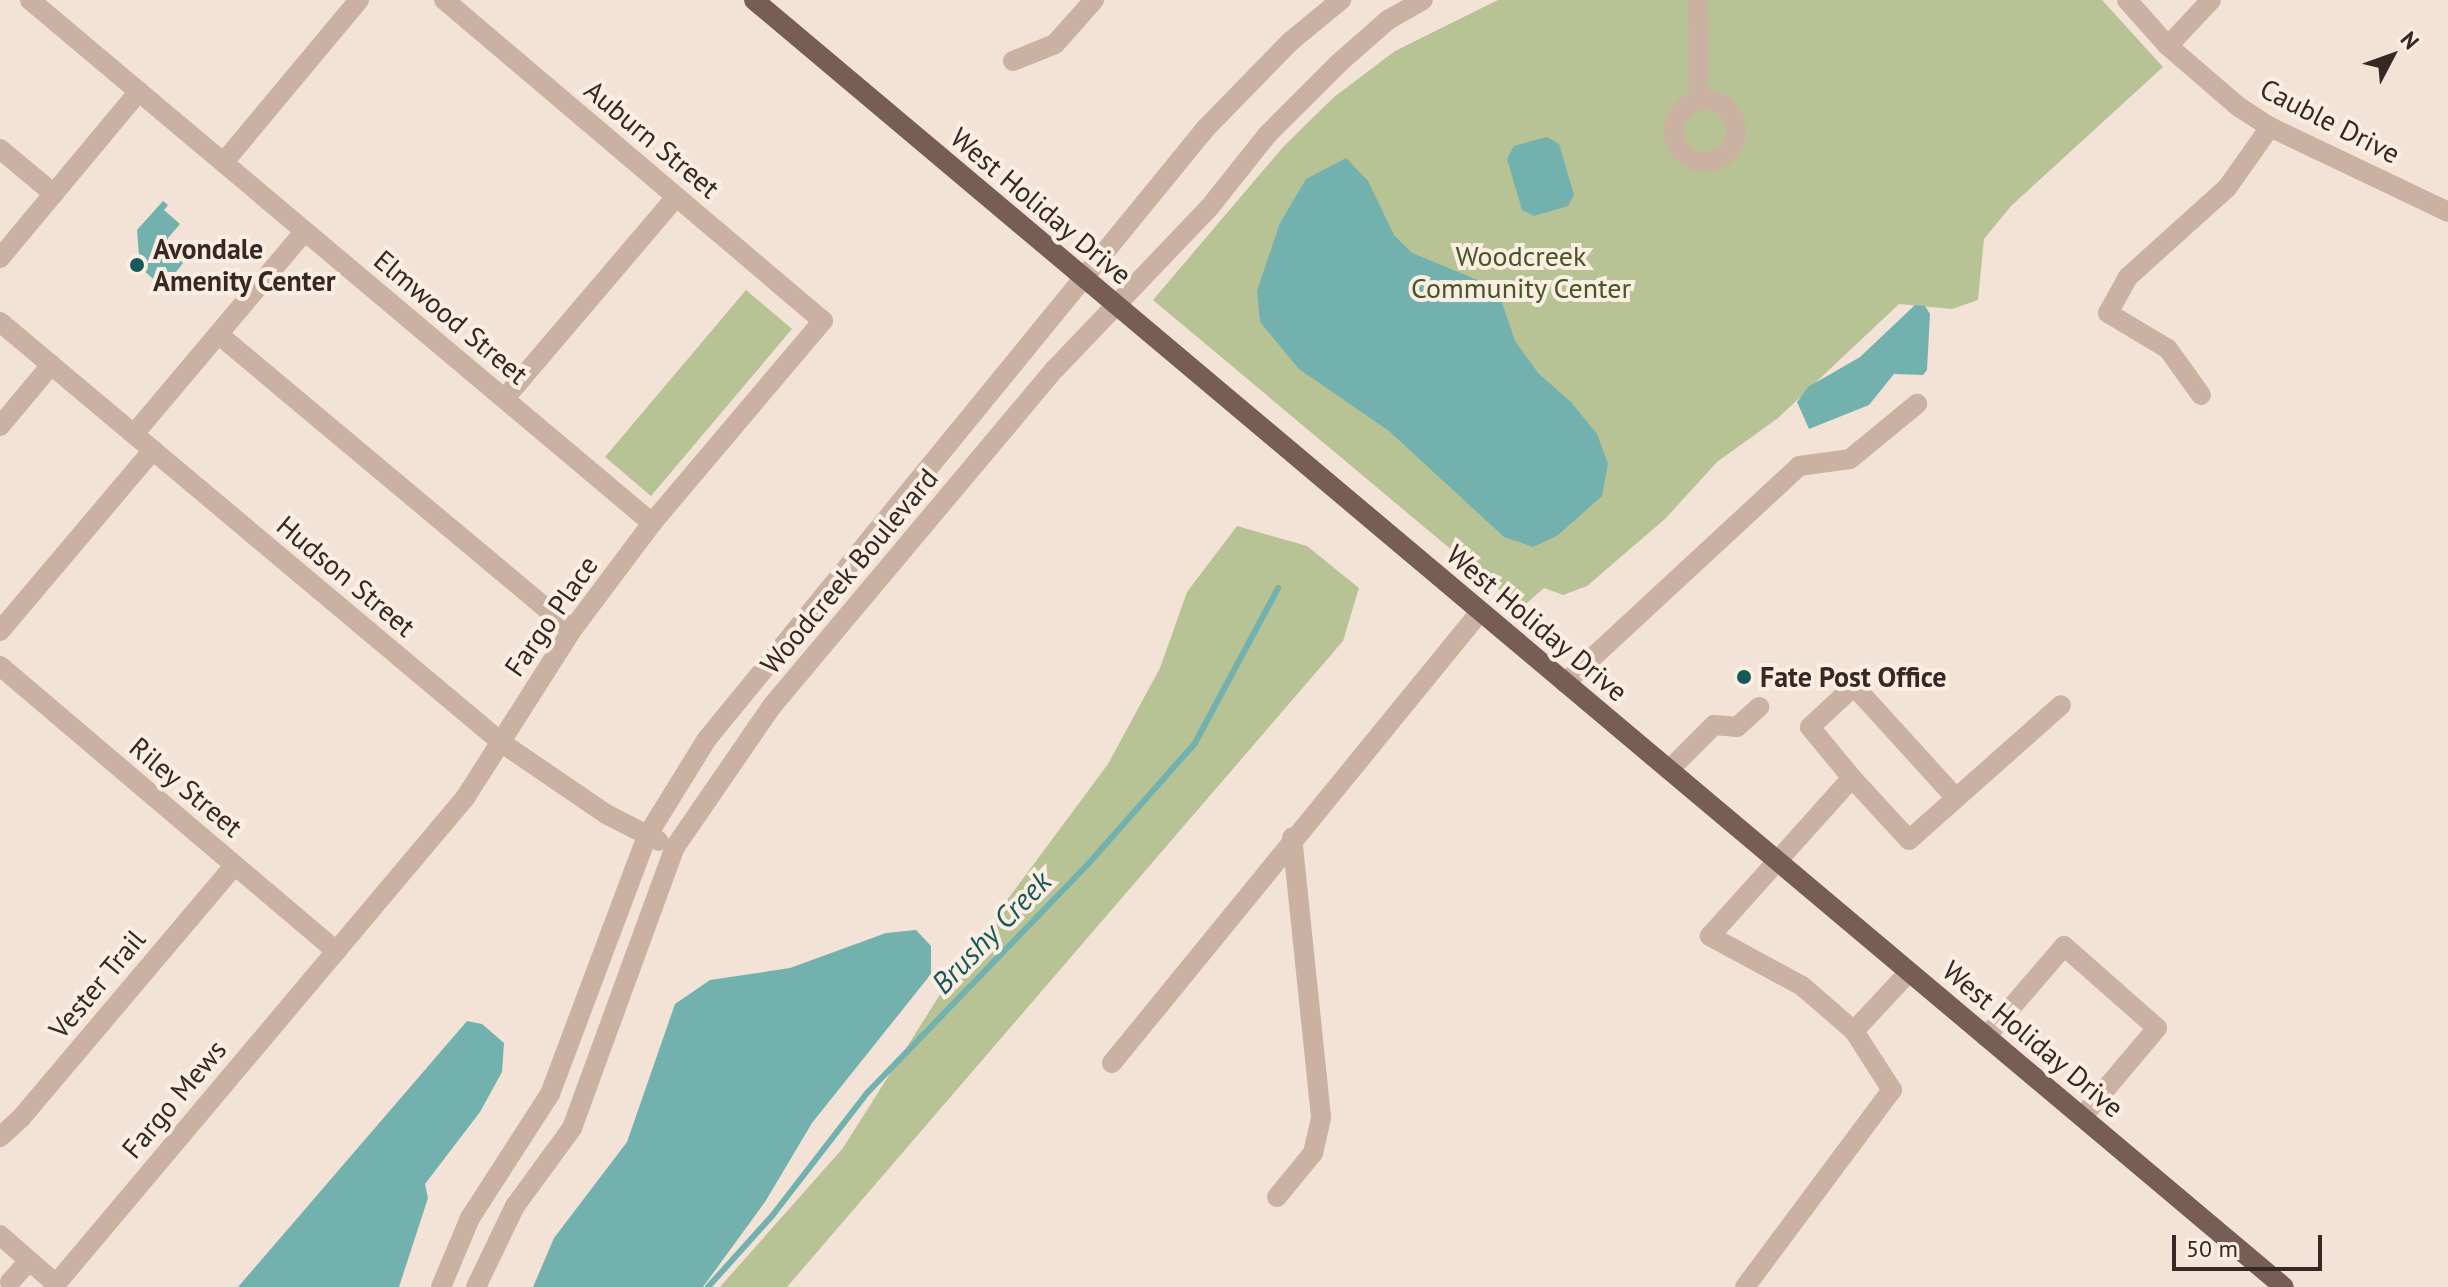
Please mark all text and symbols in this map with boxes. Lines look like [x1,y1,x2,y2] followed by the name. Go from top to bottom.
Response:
[2352,16,2432,96] north arrow
[2395,26,2425,55] text: N
[2255,71,2405,171] street label: Cauble Drive
[578,73,726,205] street label: Auburn Street
[943,120,1139,292] street label: West Holiday Drive
[153,232,337,298] place label: Avondale Amenity Center
[1411,239,1631,305] park label: Woodcreek Community Center
[367,243,535,391] street label: Elmwood Street
[128,256,146,274] marker: Avondale Amenity Center
[753,461,945,681] street label: Woodcreek Boulevard
[270,508,422,644] street label: Hudson Street
[1439,537,1635,709] street label: West Holiday Drive
[497,549,605,683] street label: Fargo Place
[1760,660,1947,694] place label: Fate Post Office
[1735,668,1753,686] marker: Fate Post Office
[122,730,250,844] street label: Riley Street
[923,863,1059,1001] water label: Brushy Creek
[42,922,152,1046] street label: Vester Trail
[1935,953,2131,1125] street label: West Holiday Drive
[115,1033,233,1165] street label: Fargo Mews
[2176,1219,2326,1269] scale bar
[2186,1233,2238,1264] text: 50 m

